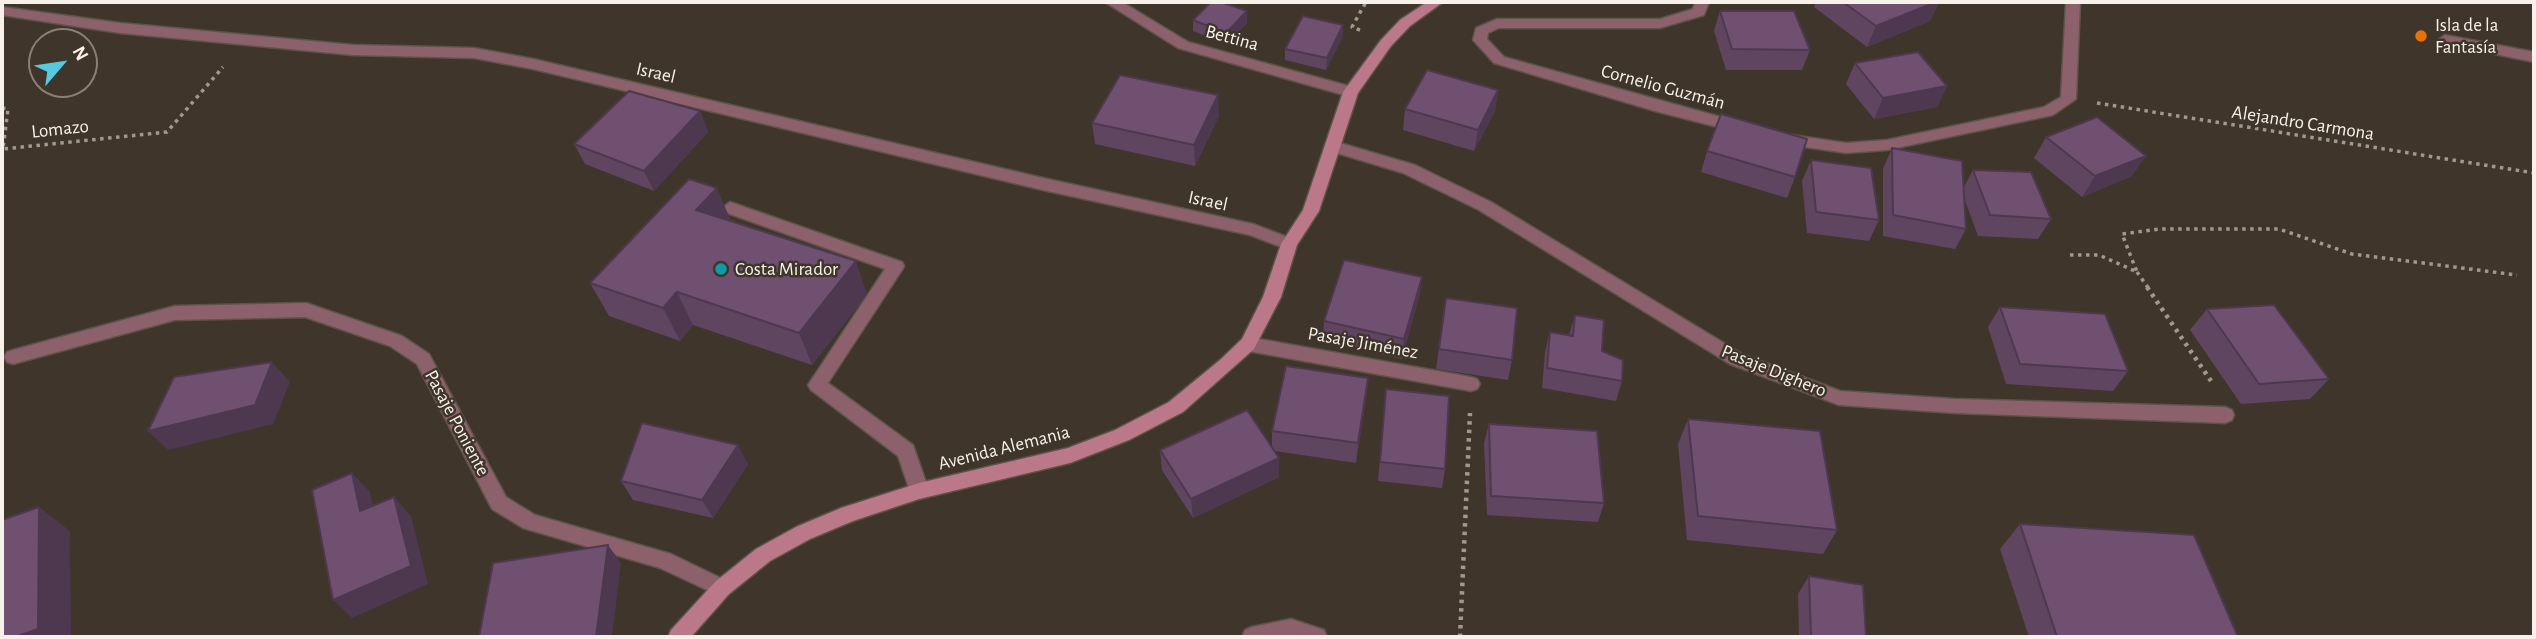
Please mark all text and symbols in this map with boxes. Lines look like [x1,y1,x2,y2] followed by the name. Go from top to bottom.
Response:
[2435,14,2499,58] place label: Isla de la Fantasía
[1203,20,1261,56] street label: Bettina
[28,28,98,98] north arrow
[2413,28,2429,44] marker: Isla de la Fantasía
[69,43,92,64] text: N
[634,57,678,89] street label: Israel
[1599,60,1727,114] street label: Cornelio Guzmán
[2230,100,2376,146] street label: Alejandro Carmona
[30,115,90,143] street label: Lomazo
[1186,186,1230,216] street label: Israel
[735,258,838,280] place label: Costa Mirador
[713,261,729,277] marker: Costa Mirador
[1306,322,1420,364] street label: Pasaje Jiménez
[1718,340,1830,402] street label: Pasaje Dighero
[420,366,494,480] street label: Pasaje Poniente
[936,421,1072,475] street label: Avenida Alemania

